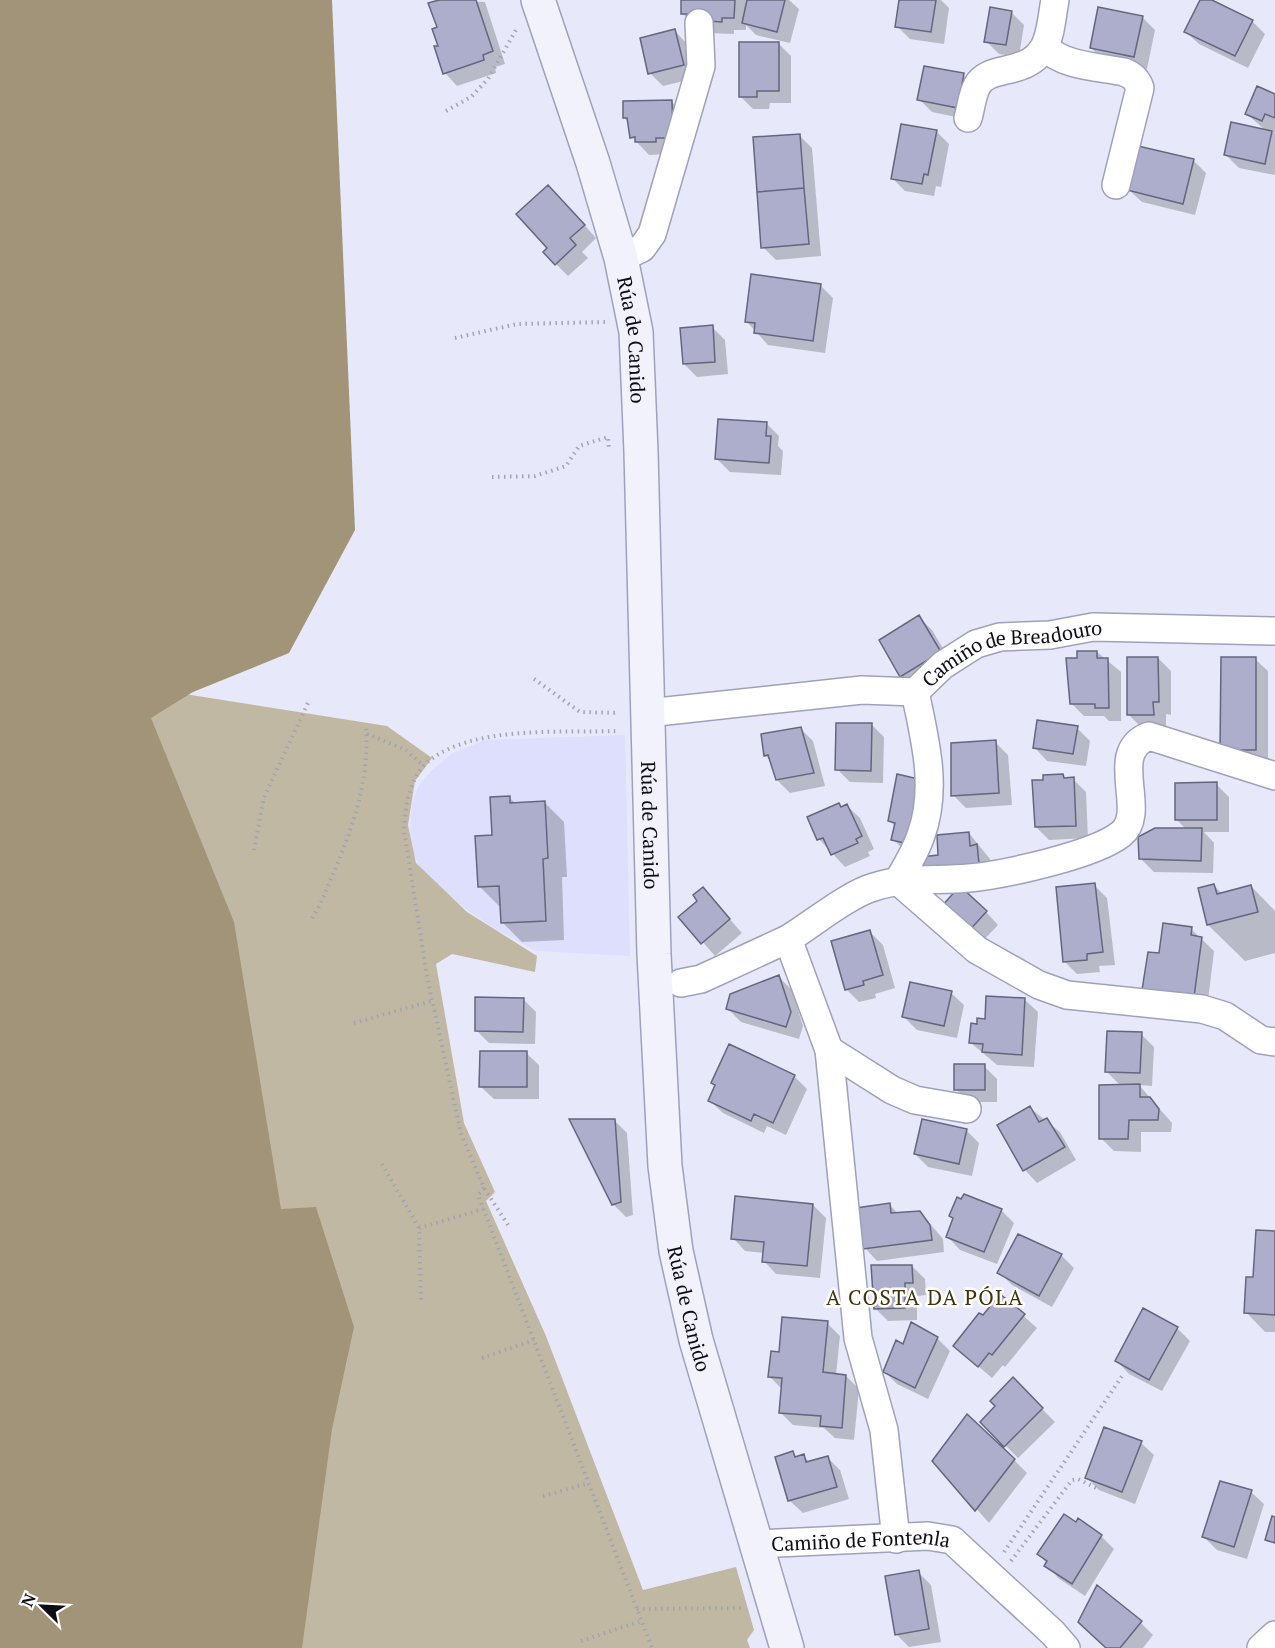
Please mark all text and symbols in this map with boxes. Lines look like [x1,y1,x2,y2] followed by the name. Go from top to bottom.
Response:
[611,274,652,404] street label: Rúa de Canido
[915,613,1103,692] street label: Camiño de Breadouro
[636,761,666,890] street label: Rúa de Canido
[662,1243,718,1375] street label: Rúa de Canido
[826,1283,1024,1311] district label: A COSTA DA PÓLA
[771,1522,952,1557] street label: Camiño de Fontenla
[12,1576,72,1636] north arrow
[16,1590,41,1610] text: N

